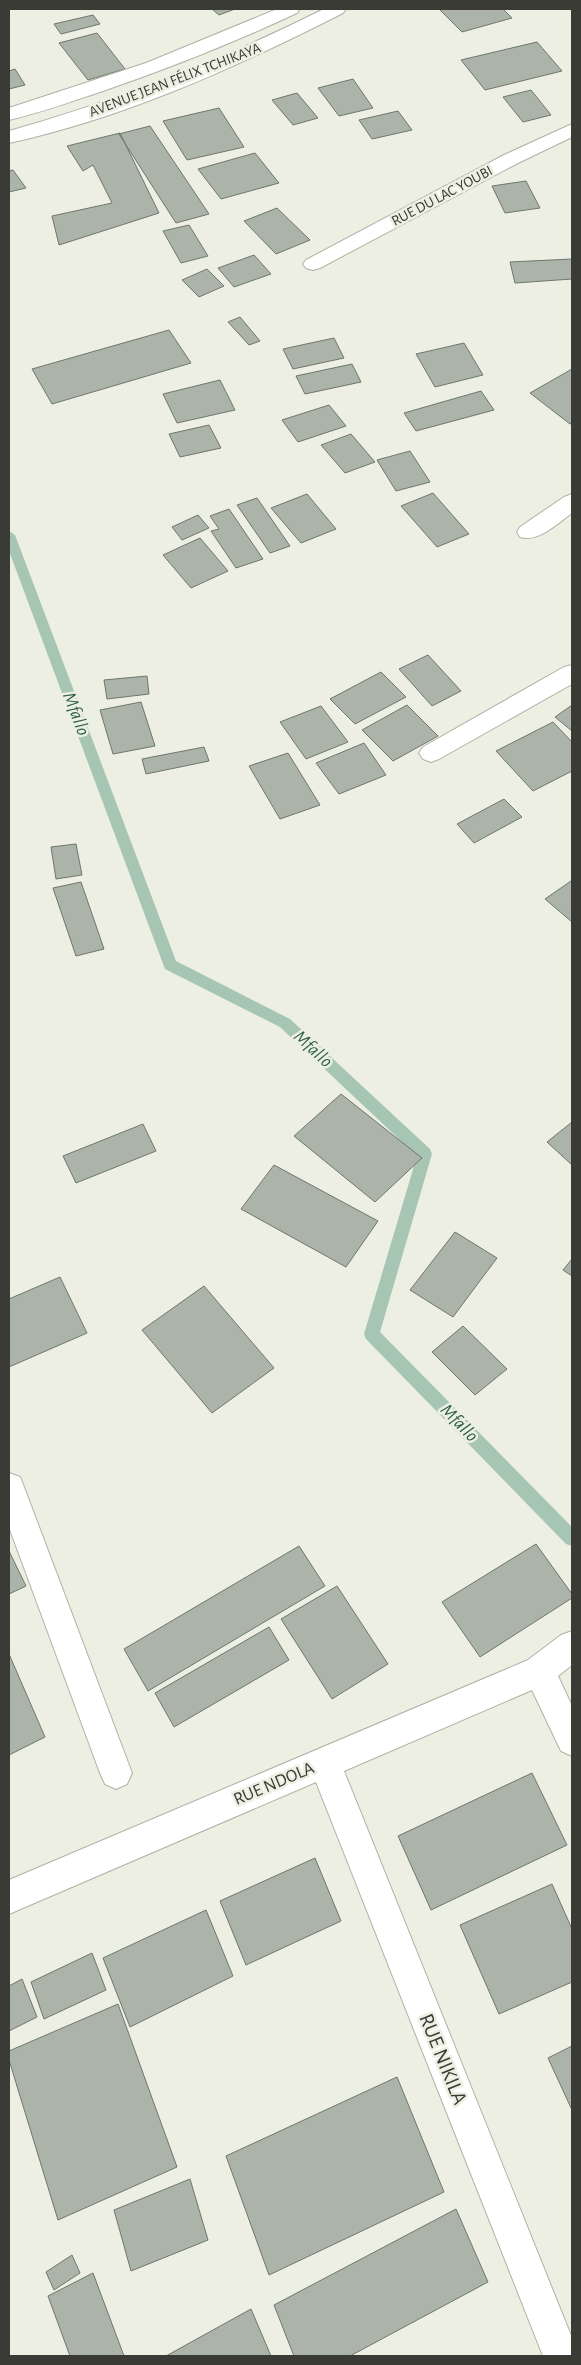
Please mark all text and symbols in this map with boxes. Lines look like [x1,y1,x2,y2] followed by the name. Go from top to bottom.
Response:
[86,38,263,120] street label: AVENUE JEAN FÉLIX TCHIKAYA
[389,163,495,229] street label: RUE DU LAC YOUBI
[59,690,93,739] water label: Mfallo
[290,1027,336,1071] water label: Mfallo
[437,1400,482,1446] water label: Mfallo
[231,1759,318,1809] street label: RUE NDOLA
[415,2011,471,2107] street label: RUE NIKILA

